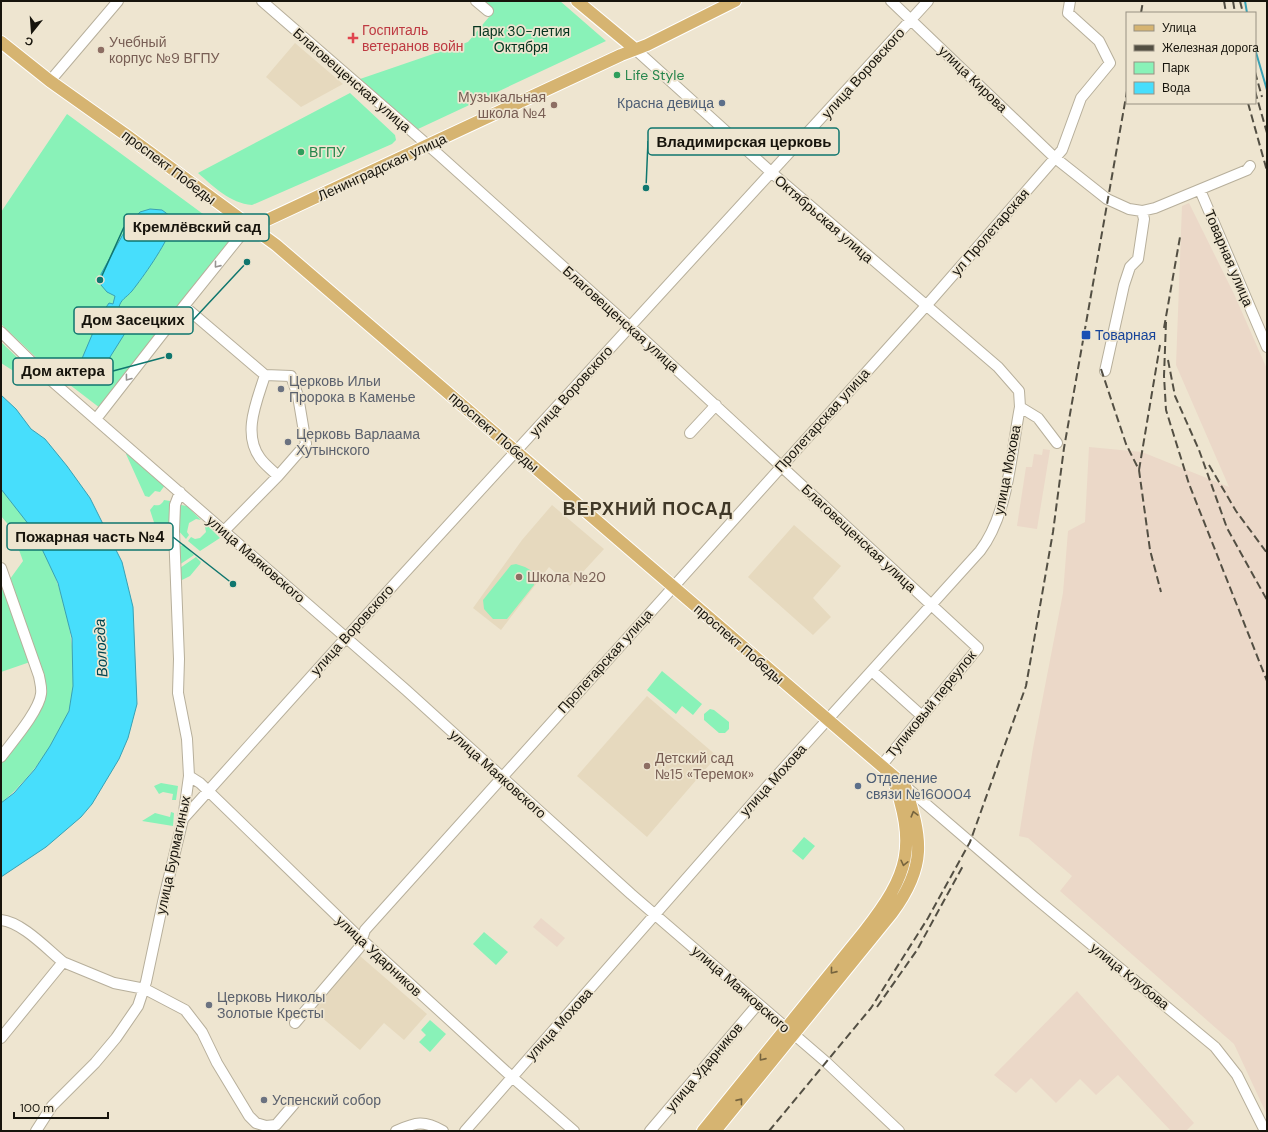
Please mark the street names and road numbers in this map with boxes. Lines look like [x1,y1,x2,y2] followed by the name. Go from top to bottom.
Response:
[289,24,415,136] street label: Благовещенская улица
[818,24,909,122] street label: улица Воровского
[935,42,1011,116] street label: улица Кирова
[118,126,220,208] street label: проспект Победы
[315,129,449,205] street label: Ленинградская улица
[771,171,877,267] street label: Октябрьская улица
[947,185,1033,279] street label: ул Пролетарская
[1201,207,1258,309] street label: Товарная улица
[559,262,683,376] street label: Благовещенская улица
[526,342,617,440] street label: улица Воровского
[771,364,874,476] street label: Пролетарская улица
[445,388,543,476] street label: проспект Победы
[989,423,1025,517] street label: улица Мохова
[798,480,920,596] street label: Благовещенская улица
[203,511,309,607] street label: улица Маяковского
[307,581,398,679] street label: улица Воровского
[690,600,788,688] street label: проспект Победы
[554,605,657,717] street label: Пролетарская улица
[882,646,980,761] street label: Тупиковый переулок
[446,726,550,822] street label: улица Маяковского
[736,740,810,820] street label: улица Мохова
[152,794,194,916] street label: улица Бурмагиных
[332,912,426,1000] street label: улица Ударников
[1087,939,1173,1014] street label: улица Клубова
[688,941,794,1037] street label: улица Маяковского
[522,984,596,1064] street label: улица Мохова
[661,1019,747,1115] street label: улица Ударников

